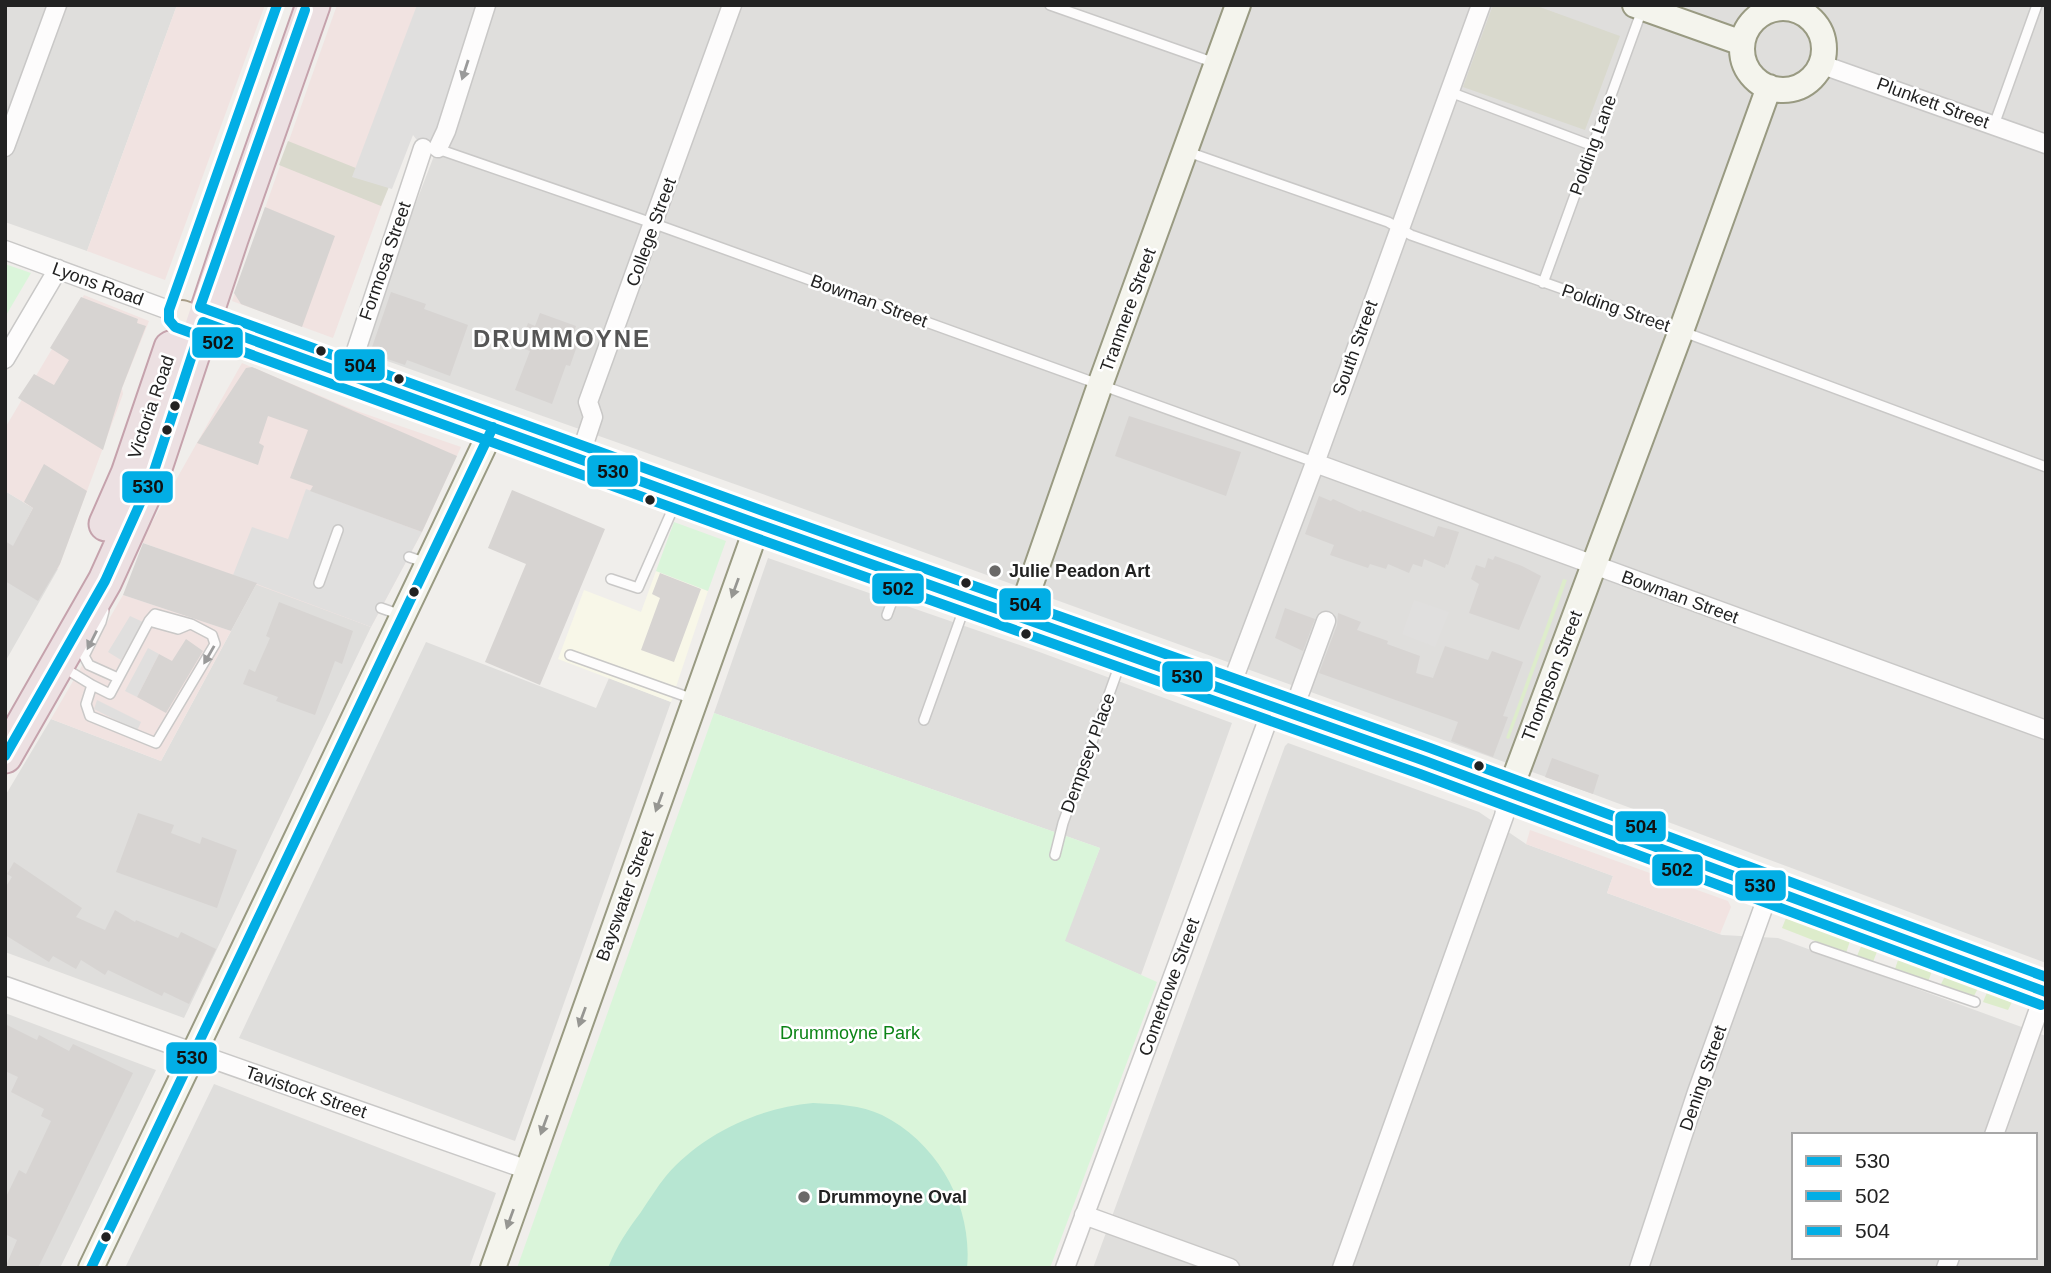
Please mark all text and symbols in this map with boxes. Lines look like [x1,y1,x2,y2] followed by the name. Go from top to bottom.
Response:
[460,60,470,81] one-way arrow
[1874,73,1992,133] street label: Plunkett Street
[1566,92,1620,198] street label: Polding Lane
[622,175,680,289] street label: College Street
[355,199,415,323] street label: Formosa Street
[1096,245,1160,375] street label: Tranmere Street
[50,258,146,310] street label: Lyons Road
[808,271,930,331] street label: Bowman Street
[1559,280,1673,336] street label: Polding Street
[1328,298,1382,398] street label: South Street
[473,325,651,352] district label: DRUMMOYNE
[191,326,244,359] line badge: 502
[202,332,234,353] text: 502
[314,344,328,358] unlabelled marker
[333,348,386,382] line badge: 504
[124,353,178,461] street label: Victoria Road
[344,355,376,376] text: 504
[392,372,406,386] unlabelled marker
[168,399,182,413] unlabelled marker
[160,423,174,437] unlabelled marker
[586,454,639,488] line badge: 530
[597,461,629,482] text: 530
[121,470,174,504] line badge: 530
[132,476,164,497] text: 530
[643,493,657,507] unlabelled marker
[1009,561,1150,581] place label: Julie Peadon Art
[987,563,1003,579] marker: Julie Peadon Art
[1619,567,1741,627] street label: Bowman Street
[871,572,925,605] line badge: 502
[959,576,973,590] unlabelled marker
[729,578,740,599] one-way arrow
[882,578,914,599] text: 502
[407,585,421,599] unlabelled marker
[998,587,1052,621] line badge: 504
[1009,594,1041,615] text: 504
[1518,608,1586,744] street label: Thompson Street
[1019,627,1033,641] unlabelled marker
[87,630,98,650] one-way arrow
[203,645,215,664] one-way arrow
[1161,660,1214,693] line badge: 530
[1171,666,1203,687] text: 530
[1057,690,1119,816] street label: Dempsey Place
[1472,759,1486,773] unlabelled marker
[653,792,664,813] one-way arrow
[1614,810,1667,843] line badge: 504
[1625,816,1657,837] text: 504
[592,828,658,964] street label: Bayswater Street
[1651,853,1704,887] line badge: 502
[1661,859,1693,880] text: 502
[1734,869,1787,902] line badge: 530
[1744,875,1776,896] text: 530
[1135,915,1203,1059] street label: Cometrowe Street
[576,1006,587,1027] one-way arrow
[780,1023,921,1043] park label: Drummoyne Park
[1676,1023,1730,1133] street label: Dening Street
[165,1041,218,1075] line badge: 530
[176,1047,208,1068] text: 530
[243,1062,369,1122] street label: Tavistock Street
[538,1115,549,1136] one-way arrow
[1792,1133,2037,1259] legend
[1855,1149,1890,1172] text: 530
[1855,1184,1890,1207] text: 502
[818,1187,967,1207] place label: Drummoyne Oval
[796,1189,812,1205] marker: Drummoyne Oval
[504,1208,515,1229] one-way arrow
[1855,1219,1890,1242] text: 504
[99,1230,113,1244] unlabelled marker

